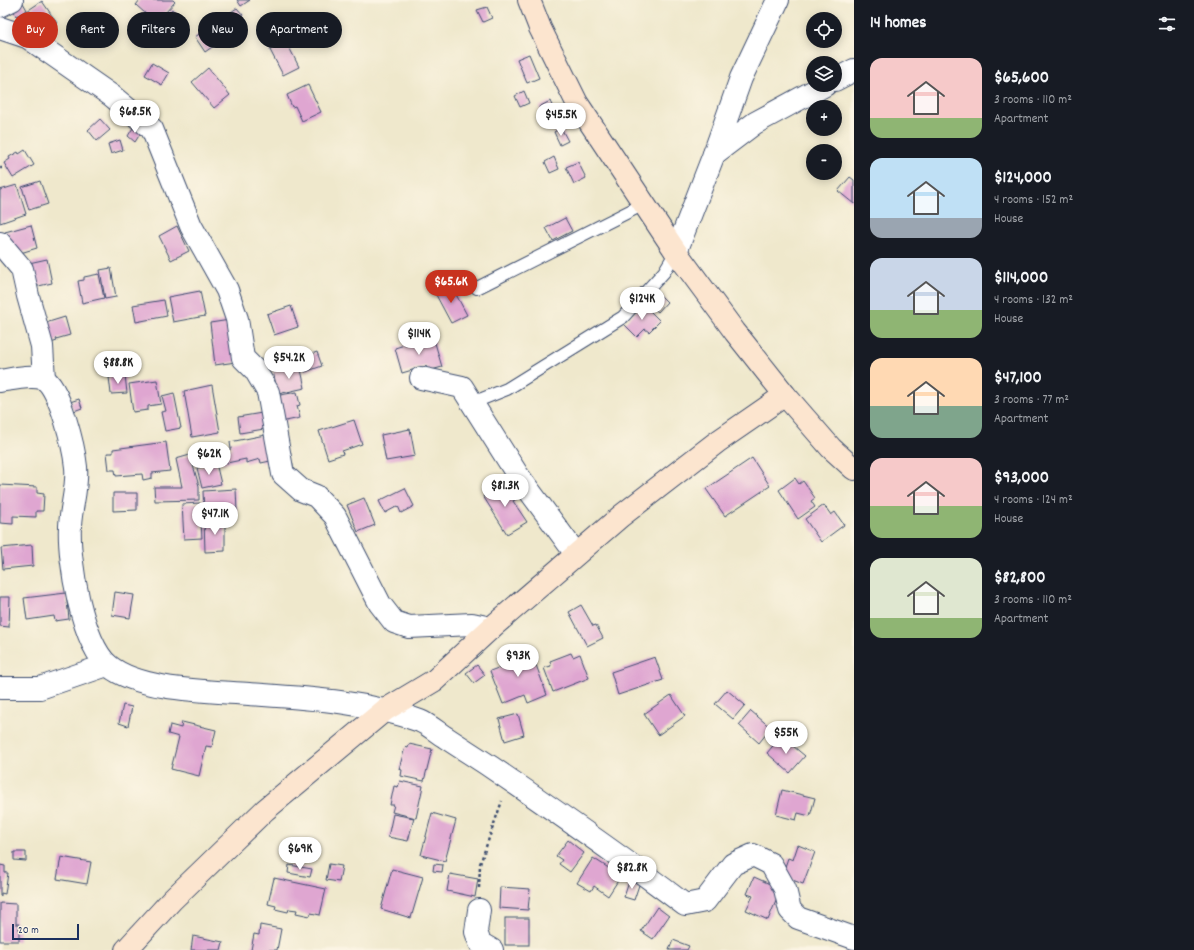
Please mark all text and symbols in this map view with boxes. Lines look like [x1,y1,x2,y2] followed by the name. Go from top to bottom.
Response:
[12,12,58,48] chip: Buy
[66,12,119,48] chip: Rent
[127,12,190,48] chip: Filters
[198,12,248,48] chip: New
[256,12,342,48] chip: Apartment
[806,12,842,180] map controls
[806,12,842,48] button: locate
[870,12,926,36] text: 14 homes
[1156,13,1178,35] icon: filters
[806,56,842,92] button: layers
[994,67,1049,91] text: $65,600
[902,74,950,122] icon: home
[994,91,1072,110] text: 3 rooms · 110 m²
[102,100,168,134] pin: $68.5K
[806,100,842,136] button: +
[119,103,151,122] text: $68.5K
[528,103,594,137] pin: $45.5K
[545,106,577,125] text: $45.5K
[994,110,1048,129] text: Apartment
[806,144,842,180] button: −
[994,167,1052,191] text: $124,000
[902,174,950,222] icon: home
[994,191,1073,210] text: 4 rooms · 152 m²
[994,210,1023,229] text: House
[994,267,1048,291] text: $114,000
[418,270,484,304] pin: $65.6K
[434,273,468,292] text: $65.6K
[902,274,950,322] icon: home
[614,287,670,321] pin: $124K
[629,290,655,309] text: $124K
[994,291,1073,310] text: 4 rooms · 132 m²
[994,310,1023,329] text: House
[391,322,447,356] pin: $114K
[407,325,431,344] text: $114K
[256,346,322,380] pin: $54.2K
[273,349,305,368] text: $54.2K
[85,351,151,385] pin: $88.8K
[103,354,133,373] text: $88.8K
[994,367,1042,391] text: $47,100
[902,374,950,422] icon: home
[994,391,1069,410] text: 3 rooms · 77 m²
[994,410,1048,429] text: Apartment
[185,442,233,476] pin: $62K
[197,445,221,464] text: $62K
[994,467,1049,491] text: $93,000
[472,474,538,508] pin: $81.3K
[902,474,950,522] icon: home
[491,477,519,496] text: $81.3K
[994,491,1073,510] text: 4 rooms · 124 m²
[182,502,248,536] pin: $47.1K
[201,505,229,524] text: $47.1K
[994,510,1023,529] text: House
[994,567,1045,591] text: $82,800
[902,574,950,622] icon: home
[994,591,1072,610] text: 3 rooms · 110 m²
[994,610,1048,629] text: Apartment
[494,644,542,678] pin: $93K
[506,647,530,666] text: $93K
[762,721,810,755] pin: $55K
[774,724,798,743] text: $55K
[276,837,324,871] pin: $69K
[288,840,312,859] text: $69K
[599,856,665,890] pin: $82.8K
[617,859,647,878] text: $82.8K
[12,922,79,941] scale bar
[18,923,39,939] text: 20 m

